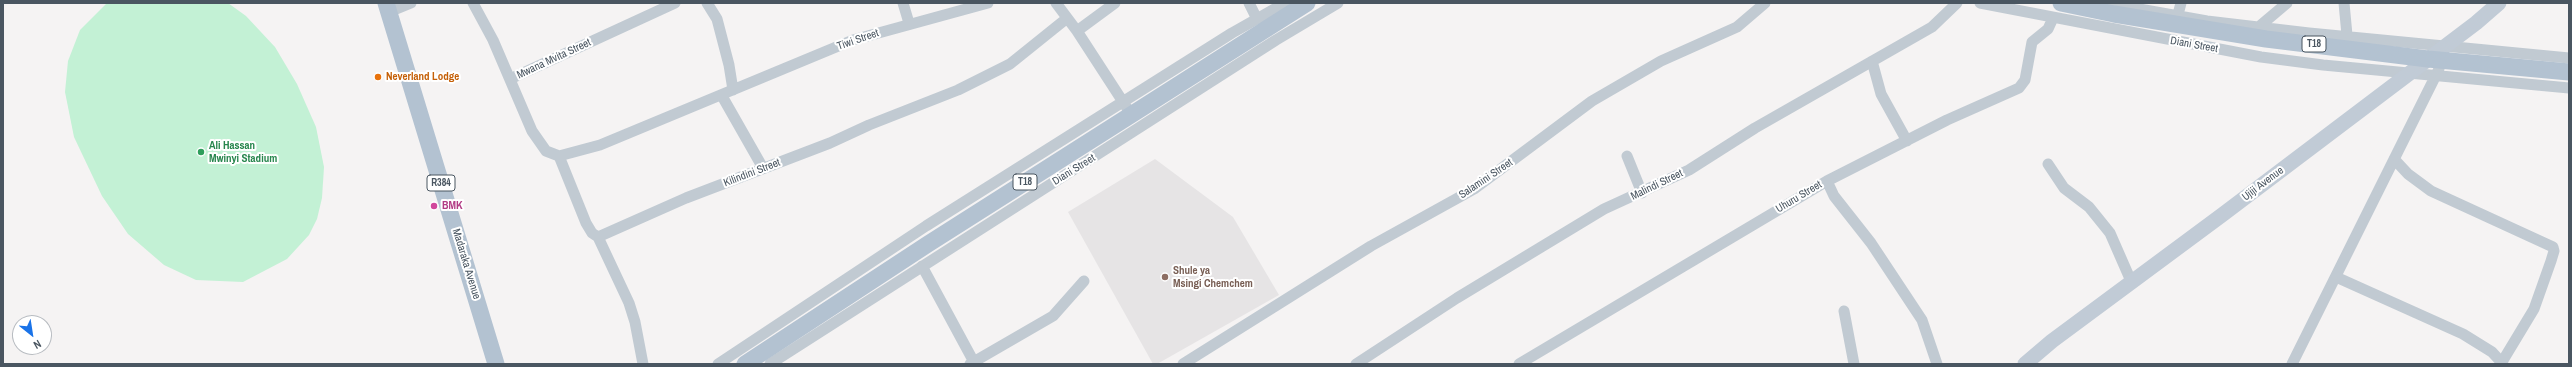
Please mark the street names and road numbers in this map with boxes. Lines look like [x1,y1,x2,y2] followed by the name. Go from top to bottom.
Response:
[835,27,881,53] street label: Tiwi Street
[2169,34,2219,56] street label: Diani Street
[515,36,593,82] street label: Mwana Mvita Street
[2302,36,2326,52] road number: T18
[1050,152,1098,188] street label: Diani Street
[722,156,782,190] street label: Kilindini Street
[1457,156,1515,202] street label: Salamini Street
[2240,164,2286,204] street label: Ujiji Avenue
[1629,167,1685,203] street label: Malindi Street
[1013,174,1037,190] road number: T18
[427,175,455,191] road number: R384
[1774,178,1824,216] street label: Uhuru Street
[449,227,483,301] street label: Madaraka Avenue

